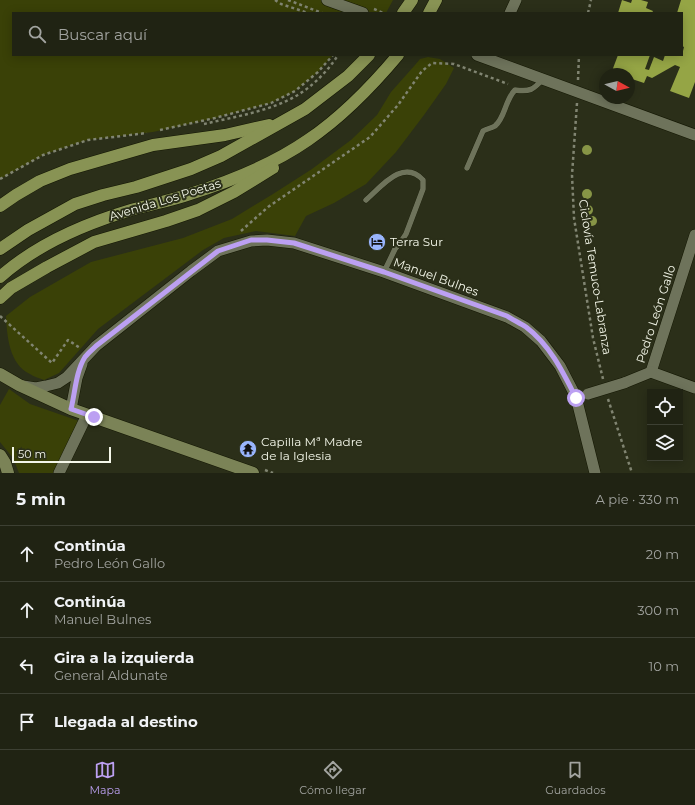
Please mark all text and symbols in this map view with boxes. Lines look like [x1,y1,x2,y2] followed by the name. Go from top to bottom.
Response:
[12,12,683,56] search box
[26,23,48,45] icon: search
[58,25,147,44] text: Buscar aquí
[599,68,635,104] north arrow
[107,175,223,224] street label: Avenida Los Poetas
[576,198,615,356] street label: Ciclovía Temuco-Labranza
[367,232,387,252] hotel icon: Terra Sur
[390,234,443,249] place label: Terra Sur
[391,254,481,299] street label: Manuel Bulnes
[633,263,678,365] street label: Pedro León Gallo
[567,389,585,407] route start
[647,389,683,461] map controls
[647,389,683,425] button: locate
[85,408,103,426] route end
[647,425,683,461] button: layers
[261,434,363,463] place label: Capilla Mª Madre de la Iglesia
[238,439,258,459] temple icon: Capilla Mª Madre de la Iglesia
[12,445,111,464] scale bar
[18,447,46,461] text: 50 m
[16,489,66,509] text: 5 min
[596,491,679,507] text: A pie · 330 m
[54,536,126,555] text: Continúa
[16,543,38,565] icon: ahead
[646,546,679,562] text: 20 m
[54,555,165,571] text: Pedro León Gallo
[54,592,126,611] text: Continúa
[16,599,38,621] icon: ahead
[637,602,679,618] text: 300 m
[54,611,151,627] text: Manuel Bulnes
[54,648,194,667] text: Gira a la izquierda
[16,655,38,677] icon: left
[649,658,679,674] text: 10 m
[54,667,168,683] text: General Aldunate
[16,711,38,733] icon: arrive
[54,712,198,731] text: Llegada al destino
[89,759,120,797] tab: Mapa
[299,759,366,797] tab: Cómo llegar
[545,759,606,797] tab: Guardados

